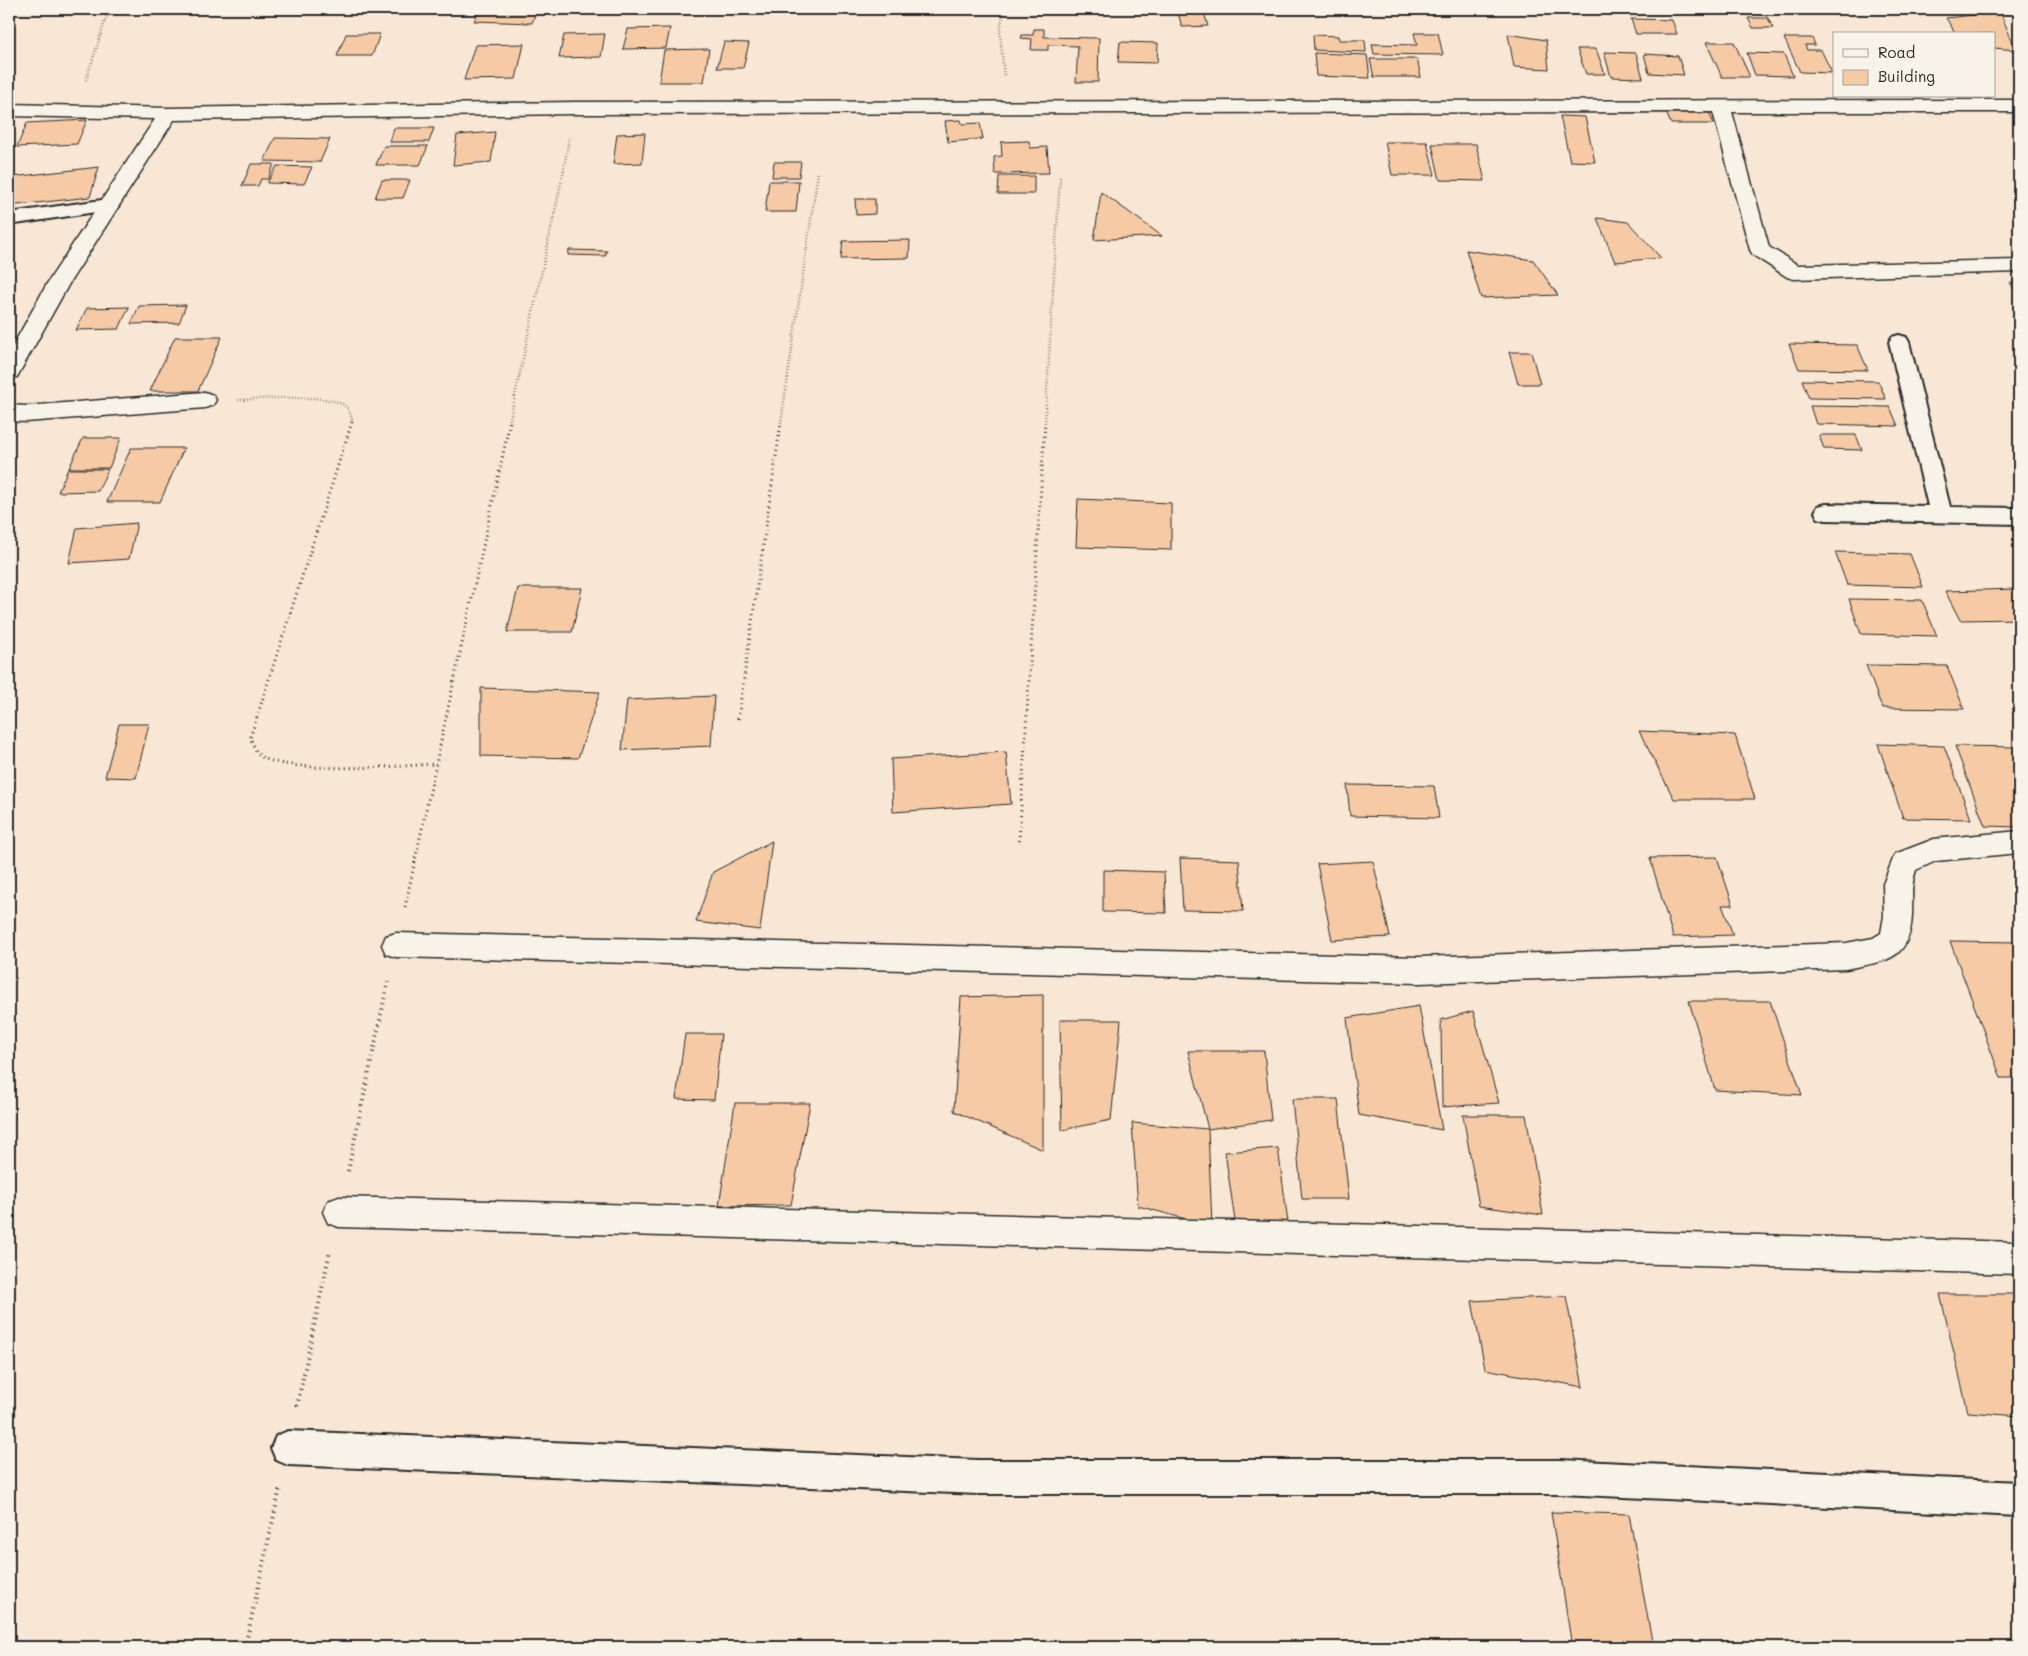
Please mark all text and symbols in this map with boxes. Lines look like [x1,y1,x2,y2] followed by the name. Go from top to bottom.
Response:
[1833,32,1996,98] legend
[1878,42,1915,62] text: Road
[1878,66,1935,86] text: Building

